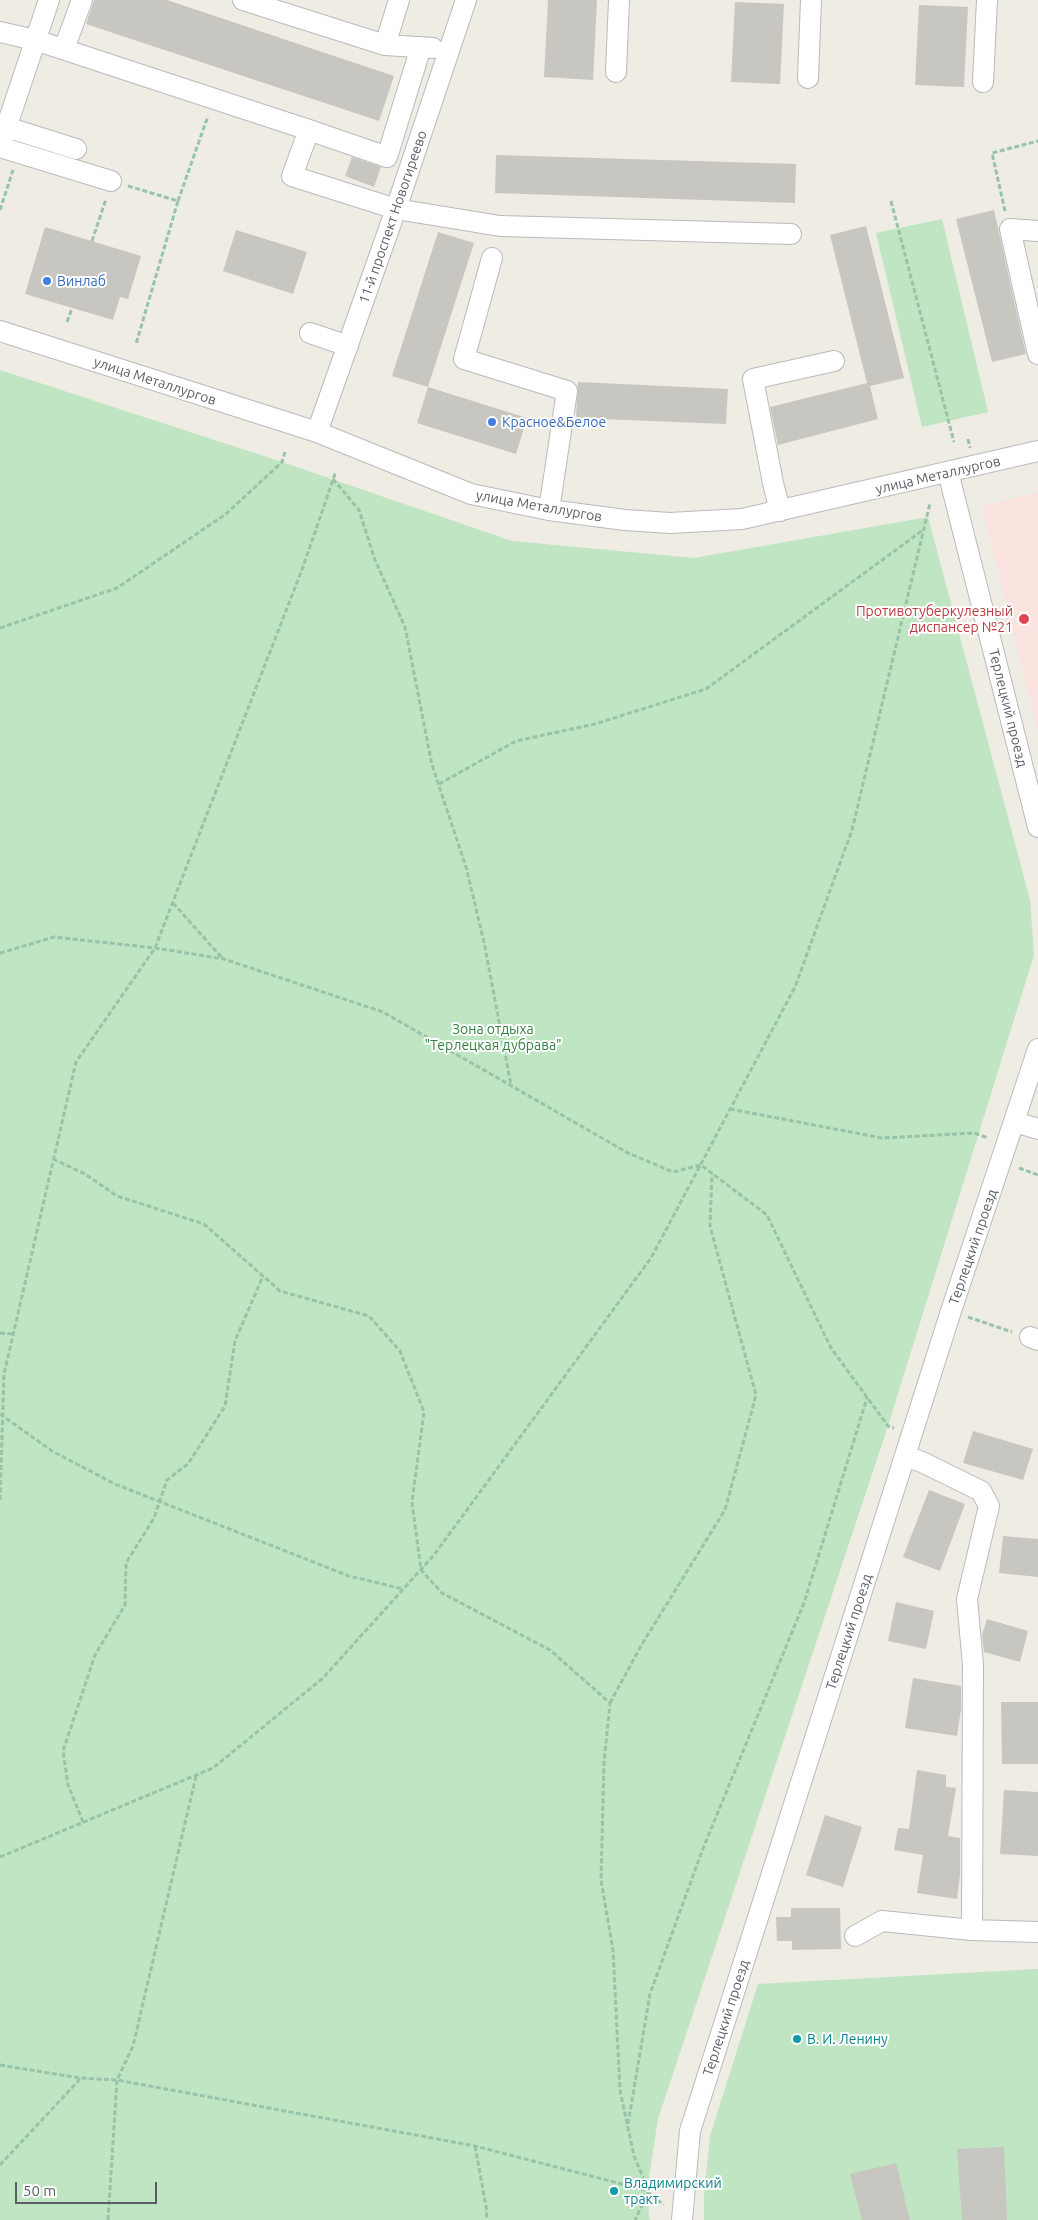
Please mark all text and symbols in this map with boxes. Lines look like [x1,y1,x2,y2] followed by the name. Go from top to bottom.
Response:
[355,128,431,306] street label: 11-й проспект Новогиреево
[57,273,106,289] place label: Винлаб
[41,275,53,287] marker: Винлаб
[92,353,218,409] street label: улица Металлургов
[502,414,606,430] place label: Красное&Белое
[486,416,498,428] marker: Красное&Белое
[874,452,1002,498] street label: улица Металлургов
[475,487,603,525] street label: улица Металлургов
[856,603,1013,636] place label: Противотуберкулезный диспансер №21
[1017,612,1031,626] marker: Противотуберкулезный диспансер №21
[985,647,1031,769] street label: Терлецкий проезд
[424,1021,562,1054] park label: Зона отдыха "Терлецкая дубрава"
[945,1187,1001,1307] street label: Терлецкий проезд
[822,1572,876,1692] street label: Терлецкий проезд
[699,1958,753,2078] street label: Терлецкий проезд
[807,2031,888,2047] place label: В. И. Ленину
[791,2033,803,2045] marker: В. И. Ленину
[18,2172,160,2204] scale bar
[624,2175,722,2208] place label: Владимирский тракт
[23,2182,56,2199] text: 50 m
[608,2185,620,2197] marker: Владимирский тракт

